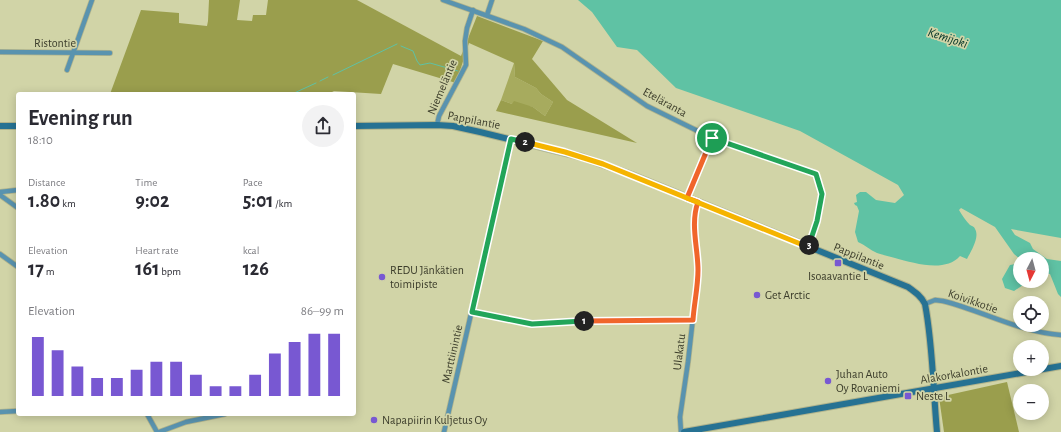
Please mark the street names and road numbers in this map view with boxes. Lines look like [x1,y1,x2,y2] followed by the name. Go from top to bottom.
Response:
[34,37,76,49] street label: Ristontie
[425,58,459,116] street label: Niemeläntie
[641,85,689,119] street label: Eteläranta
[447,109,501,131] street label: Pappilantie
[832,240,886,272] street label: Pappilantie
[946,287,1000,315] street label: Koivikkotie
[439,324,465,384] street label: Marttiinintie
[671,333,687,371] street label: Ulakatu
[919,362,989,386] street label: Alakorkalontie

